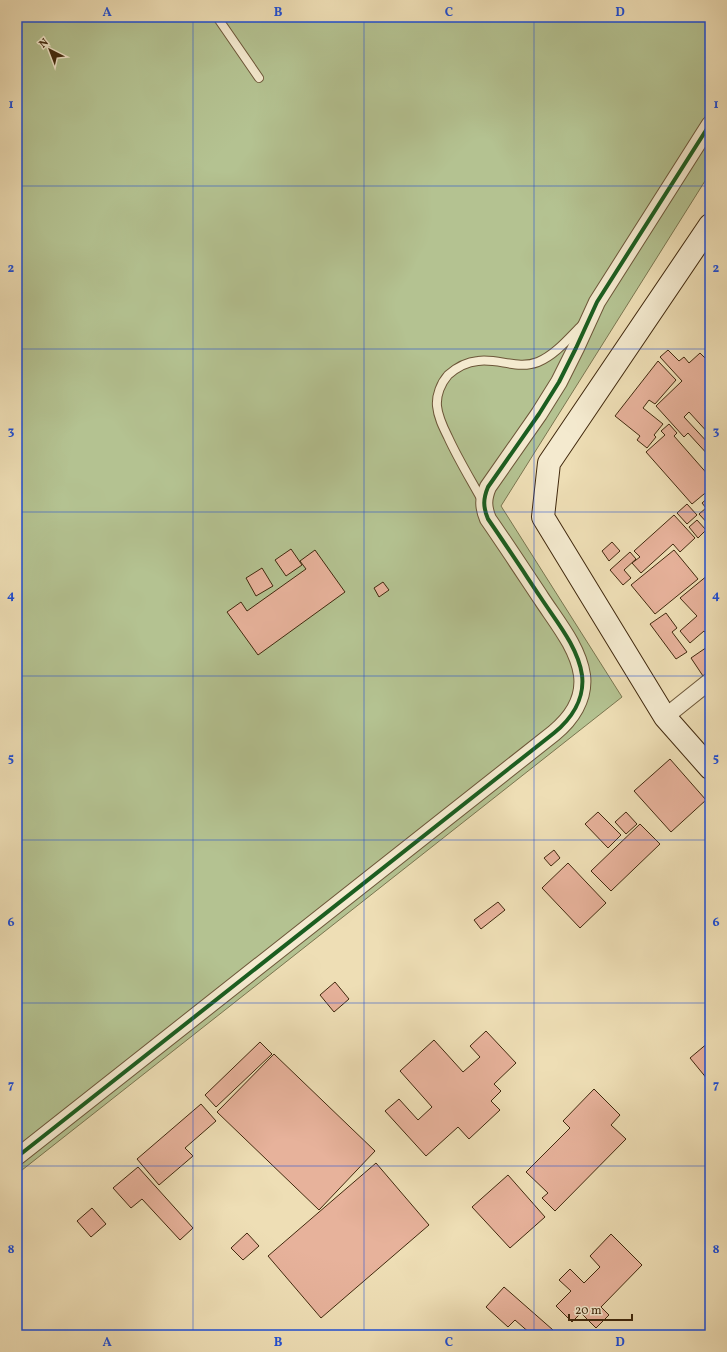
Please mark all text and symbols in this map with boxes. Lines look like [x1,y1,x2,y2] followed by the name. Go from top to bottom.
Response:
[102,4,112,22] text: A
[274,4,283,22] text: B
[445,4,453,22] text: C
[615,4,625,22] text: D
[30,30,70,70] north arrow
[36,35,52,52] text: N
[8,96,14,114] text: 1
[713,96,719,114] text: 1
[8,260,15,278] text: 2
[713,260,720,278] text: 2
[8,423,15,441] text: 3
[713,423,720,441] text: 3
[7,587,15,605] text: 4
[712,587,720,605] text: 4
[8,750,14,768] text: 5
[713,750,719,768] text: 5
[7,914,15,932] text: 6
[712,914,720,932] text: 6
[8,1077,14,1095] text: 7
[713,1077,719,1095] text: 7
[7,1241,15,1259] text: 8
[712,1241,720,1259] text: 8
[569,1296,632,1322] scale bar
[575,1303,602,1319] text: 20 m
[102,1334,112,1352] text: A
[274,1334,283,1352] text: B
[445,1334,453,1352] text: C
[615,1334,625,1352] text: D

